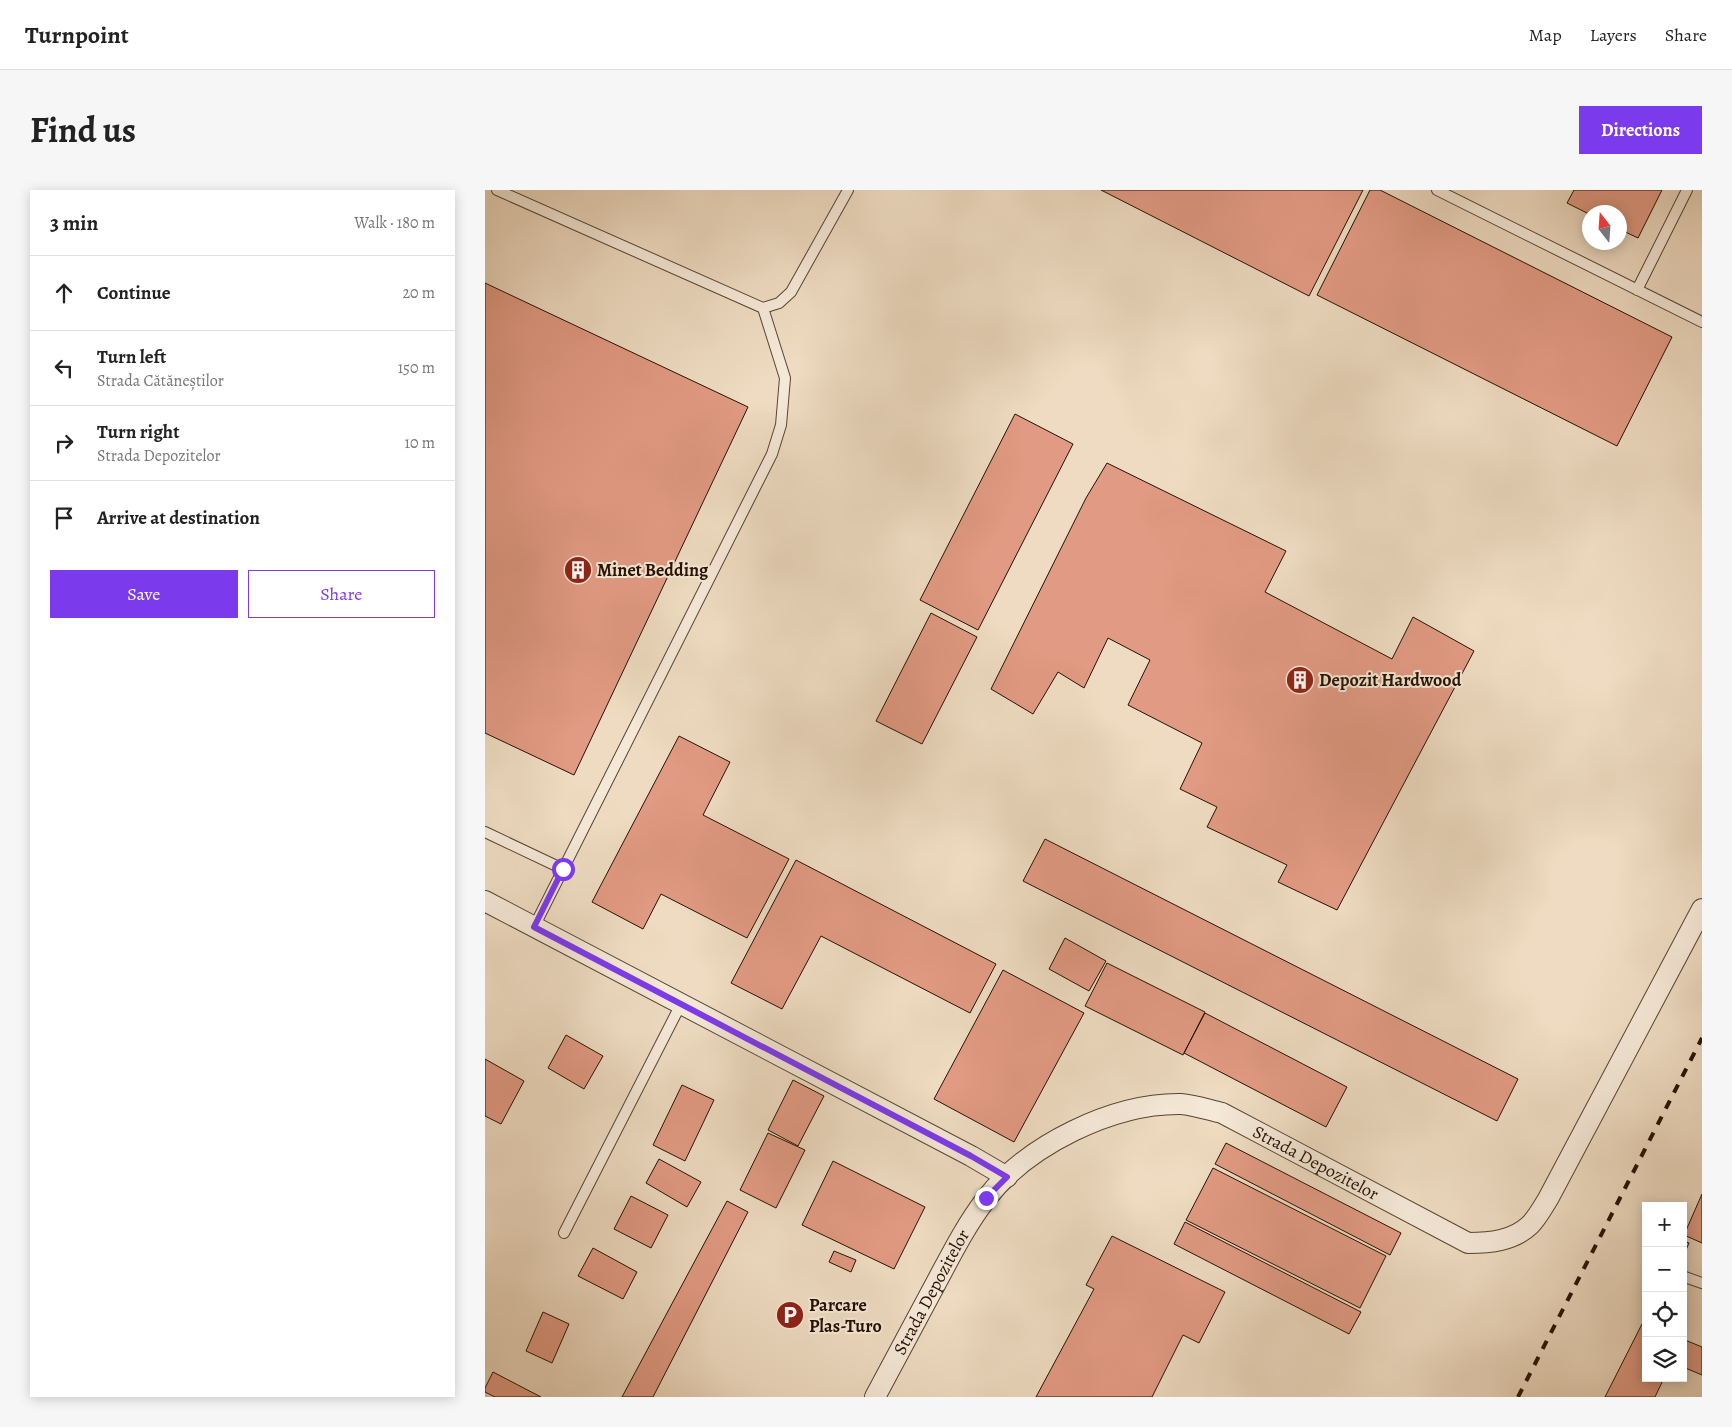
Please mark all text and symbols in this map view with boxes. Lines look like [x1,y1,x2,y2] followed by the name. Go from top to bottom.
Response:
[25,19,129,51] text: Turnpoint
[1529,23,1562,47] text: Map
[1590,23,1637,47] text: Layers
[1665,23,1707,47] text: Share
[30,106,136,154] text: Find us
[1579,106,1702,154] button: Directions
[1582,205,1627,250] north arrow
[50,209,98,237] text: 3 min
[354,212,435,234] text: Walk · 180 m
[50,279,78,307] icon: ahead
[97,280,171,306] text: Continue
[402,282,435,304] text: 20 m
[97,344,166,370] text: Turn left
[50,354,78,382] icon: left
[398,357,435,379] text: 150 m
[97,370,224,392] text: Strada Cătăneștilor
[97,419,179,445] text: Turn right
[50,429,78,457] icon: right
[405,432,435,454] text: 10 m
[97,445,221,467] text: Strada Depozitelor
[50,504,78,532] icon: arrive
[97,505,260,531] text: Arrive at destination
[563,555,593,585] building icon: Minet Bedding
[597,558,709,582] place label: Minet Bedding
[50,570,238,618] button: Save
[248,570,435,618] button: Share
[1285,665,1315,695] building icon: Depozit Hardwood
[1319,668,1462,692] place label: Depozit Hardwood
[552,858,575,881] route start
[1249,1120,1383,1206] street label: Strada Depozitelor
[975,1187,998,1210] route end
[1642,1202,1687,1382] map controls
[1642,1202,1687,1247] button: +
[888,1225,975,1359] street label: Strada Depozitelor
[1642,1247,1687,1292] button: −
[1642,1292,1687,1337] button: locate
[809,1293,882,1338] place label: Parcare Plas-Turo
[775,1300,805,1330] parking icon: Parcare Plas-Turo
[1642,1337,1687,1382] button: layers

